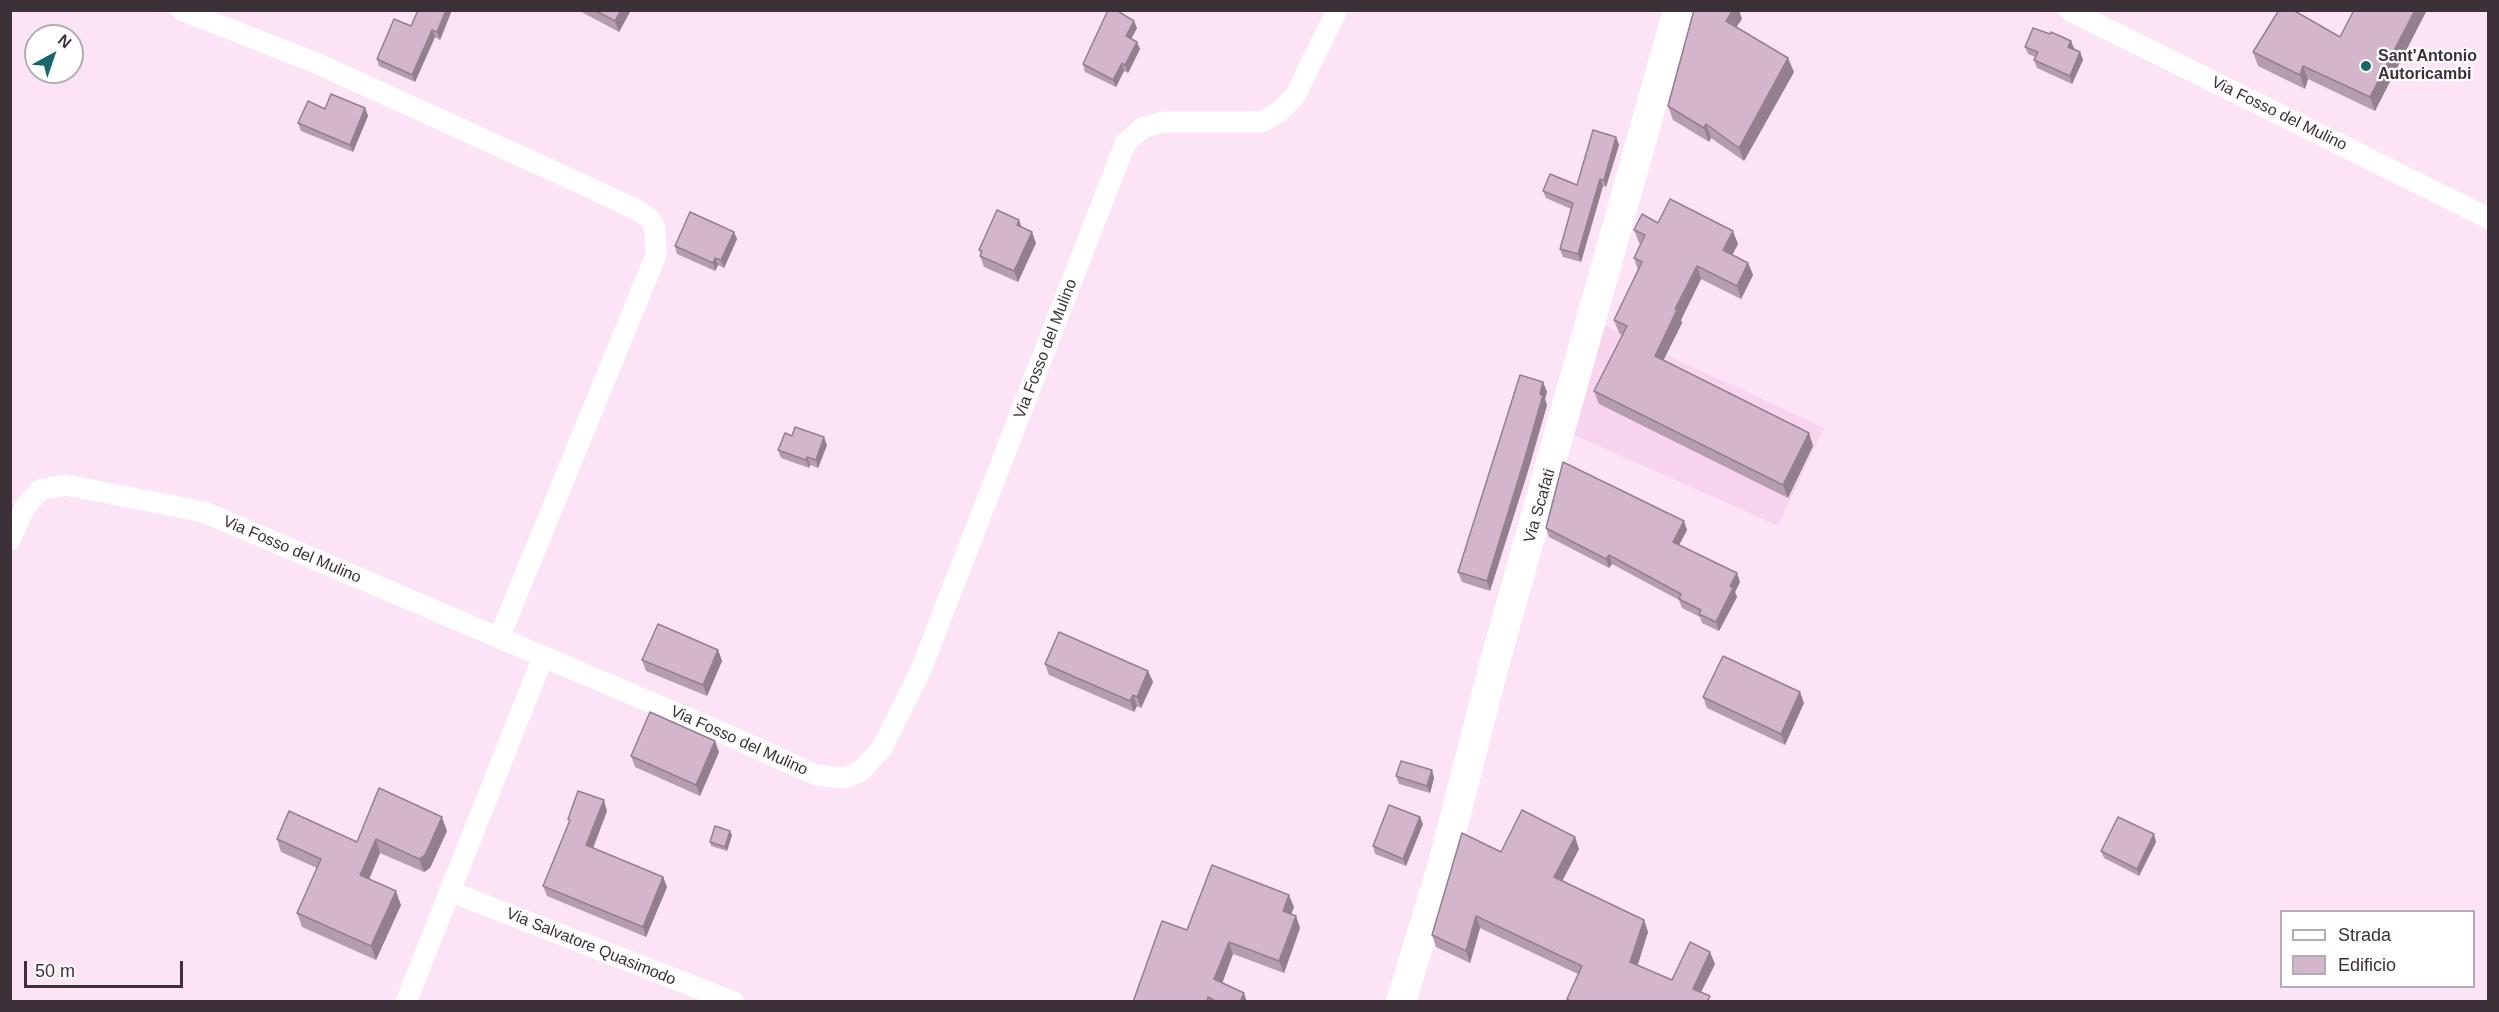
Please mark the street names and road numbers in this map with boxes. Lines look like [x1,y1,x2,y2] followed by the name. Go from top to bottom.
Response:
[2208,73,2350,155] street label: Via Fosso del Mulino
[1010,276,1082,422] street label: Via Fosso del Mulino
[1520,467,1560,545] street label: Via Scafati
[220,512,364,588] street label: Via Fosso del Mulino
[667,702,811,780] street label: Via Fosso del Mulino
[503,904,679,990] street label: Via Salvatore Quasimodo

